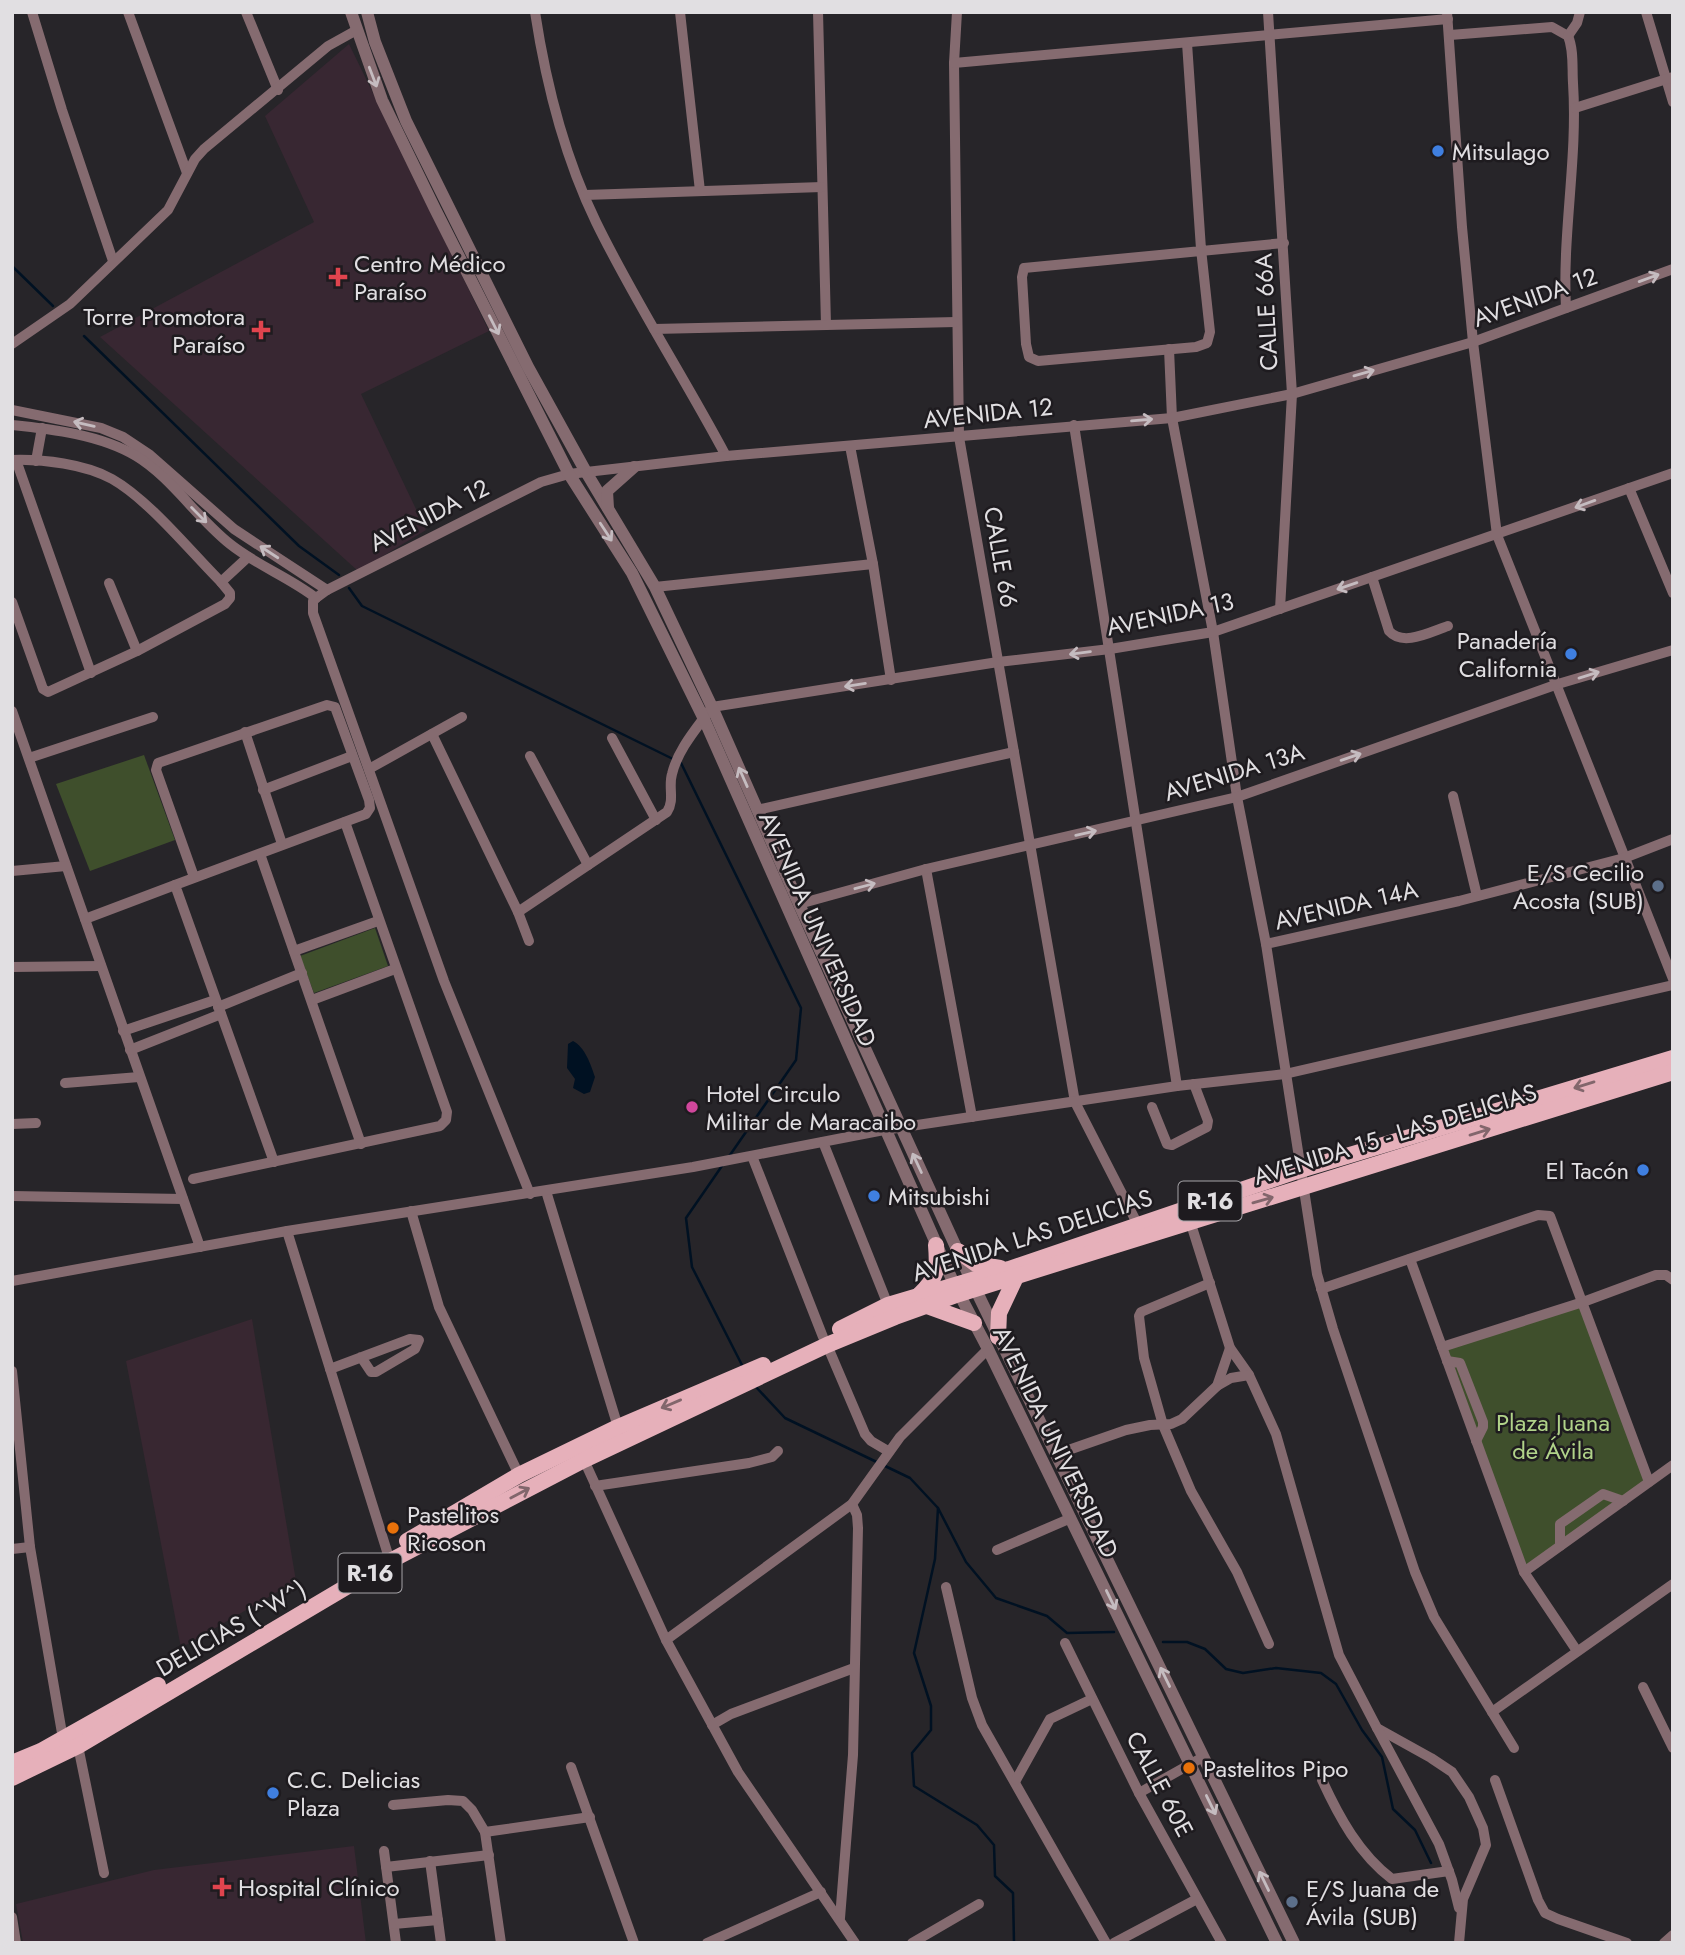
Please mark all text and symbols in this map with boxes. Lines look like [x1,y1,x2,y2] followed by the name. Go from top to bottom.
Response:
[368,65,380,87] one-way arrow
[1452,134,1550,169] place label: Mitsulago
[1430,143,1446,159] marker: Mitsulago
[354,246,506,309] place label: Centro Médico Paraíso
[1245,252,1287,372] street label: CALLE 66A
[1468,258,1602,336] street label: AVENIDA 12
[328,267,348,287] marker: Centro Médico Paraíso
[1638,271,1660,283] one-way arrow
[83,299,245,362] place label: Torre Promotora Paraíso
[488,314,502,335] one-way arrow
[251,320,271,340] marker: Torre Promotora Paraíso
[1353,366,1375,379] one-way arrow
[921,389,1055,437] street label: AVENIDA 12
[1130,413,1153,426] one-way arrow
[73,417,96,431] one-way arrow
[363,470,495,560] street label: AVENIDA 12
[1575,499,1597,511] one-way arrow
[975,504,1027,610] street label: CALLE 66
[191,507,208,524] one-way arrow
[599,521,613,541] one-way arrow
[260,545,280,559] one-way arrow
[1336,581,1358,593] one-way arrow
[1103,583,1237,645] street label: AVENIDA 13
[1457,623,1557,686] place label: Panadería California
[1069,646,1091,659] one-way arrow
[1563,646,1579,662] marker: Panadería California
[1578,667,1600,680] one-way arrow
[844,679,866,692] one-way arrow
[1160,734,1309,810] street label: AVENIDA 13A
[1340,750,1362,762] one-way arrow
[736,766,749,788] one-way arrow
[750,806,886,1052] street label: AVENIDA UNIVERSIDAD
[1074,826,1097,840] one-way arrow
[1513,855,1644,918] place label: E/S Cecilio Acosta (SUB)
[1271,871,1421,938] street label: AVENIDA 14A
[1650,878,1666,894] marker: E/S Cecilio Acosta (SUB)
[853,879,875,892] one-way arrow
[1249,1074,1541,1194] street label: AVENIDA 15 - LAS DELICIAS
[706,1076,916,1139] place label: Hotel Circulo Militar de Maracaibo
[1573,1079,1595,1092] one-way arrow
[684,1099,700,1115] marker: Hotel Circulo Militar de Maracaibo
[1468,1124,1490,1137] one-way arrow
[910,1153,923,1174] one-way arrow
[1546,1153,1629,1188] place label: El Tacón
[1635,1162,1651,1178] marker: El Tacón
[888,1179,990,1214] place label: Mitsubishi
[907,1180,1157,1290] street label: AVENIDA LAS DELICIAS
[1178,1182,1242,1220] road number: R-16
[866,1188,882,1204] marker: Mitsubishi
[1251,1193,1273,1206] one-way arrow
[985,1320,1127,1564] street label: AVENIDA UNIVERSIDAD
[661,1399,682,1412] one-way arrow
[1496,1405,1610,1468] park label: Plaza Juana de Ávila
[509,1486,530,1500] one-way arrow
[407,1497,499,1560] place label: Pastelitos Ricoson
[385,1520,401,1536] marker: Pastelitos Ricoson
[338,1554,402,1592] road number: R-16
[150,1571,312,1685] street label: DELICIAS (^W^)
[1105,1589,1119,1610] one-way arrow
[1157,1667,1171,1688] one-way arrow
[1117,1725,1203,1843] street label: CALLE 60E
[1203,1751,1348,1786] place label: Pastelitos Pipo
[1181,1760,1197,1776] marker: Pastelitos Pipo
[287,1762,420,1825] place label: C.C. Delicias Plaza
[265,1785,281,1801] marker: C.C. Delicias Plaza
[1205,1794,1218,1815] one-way arrow
[238,1870,400,1905] place label: Hospital Clínico
[1256,1871,1270,1892] one-way arrow
[1306,1871,1439,1934] place label: E/S Juana de Ávila (SUB)
[212,1877,232,1897] marker: Hospital Clínico
[1284,1894,1300,1910] marker: E/S Juana de Ávila (SUB)

